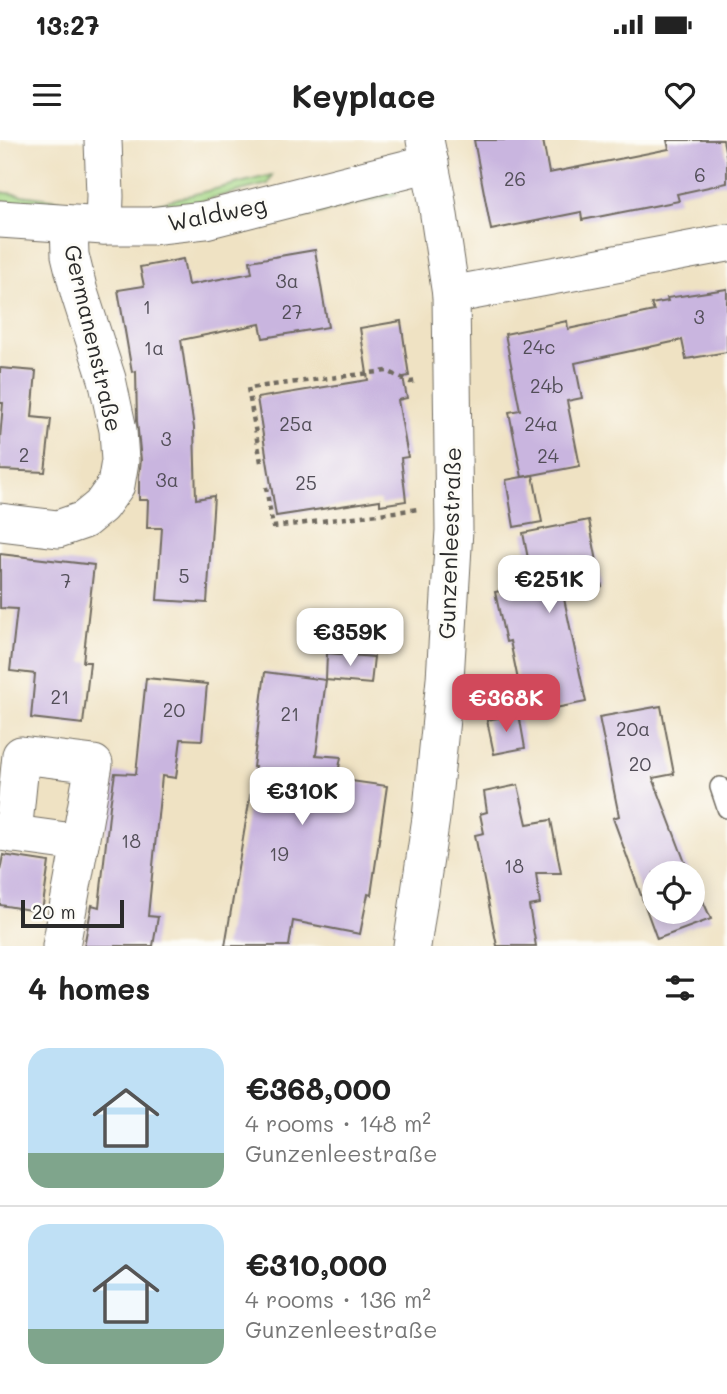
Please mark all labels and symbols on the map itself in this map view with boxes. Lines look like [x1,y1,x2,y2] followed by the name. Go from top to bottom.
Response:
[694,162,706,187] house number: 6
[504,166,526,191] house number: 26
[165,189,269,237] street label: Waldweg
[58,241,130,435] street label: Germanenstraße
[276,268,298,293] house number: 3a
[143,294,151,319] house number: 1
[281,299,303,324] house number: 27
[693,304,705,329] house number: 3
[523,334,555,359] house number: 24c
[144,335,164,360] house number: 1a
[530,373,564,398] house number: 24b
[279,411,313,436] house number: 25a
[524,411,558,436] house number: 24a
[160,426,172,451] house number: 3
[19,442,29,467] house number: 2
[537,443,559,468] house number: 24
[431,446,467,640] street label: Gunzenleestraße
[156,467,178,492] house number: 3a
[295,470,317,495] house number: 25
[500,556,598,615] pin: €251K
[178,563,190,588] house number: 5
[61,568,71,593] house number: 7
[301,608,399,668] pin: €359K
[457,674,555,734] pin: €368K
[50,684,70,709] house number: 21
[163,697,185,722] house number: 20
[280,701,300,726] house number: 21
[616,716,650,741] house number: 20a
[629,751,651,776] house number: 20
[253,768,351,827] pin: €310K
[121,828,141,853] house number: 18
[269,841,289,866] house number: 19
[504,853,524,878] house number: 18
[21,897,124,929] scale bar

